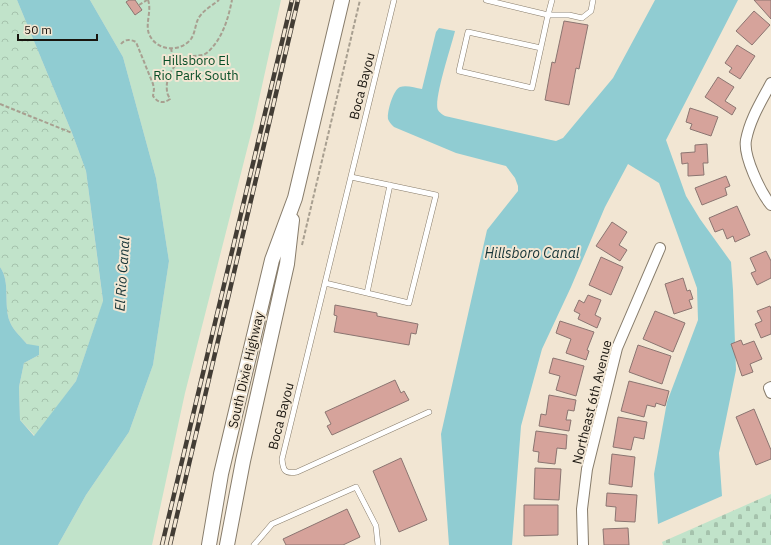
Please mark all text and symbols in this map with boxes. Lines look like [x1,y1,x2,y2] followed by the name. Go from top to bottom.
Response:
[18,16,97,42] scale bar
[24,22,52,37] text: 50 m
[345,51,379,121] street label: Boca Bayou
[153,52,239,84] park label: Hillsboro El Rio Park South
[110,236,134,312] water label: El Rio Canal
[484,244,580,262] water label: Hillsboro Canal
[224,310,268,430] street label: South Dixie Highway
[568,338,616,466] street label: Northeast 6th Avenue
[264,381,298,451] street label: Boca Bayou

